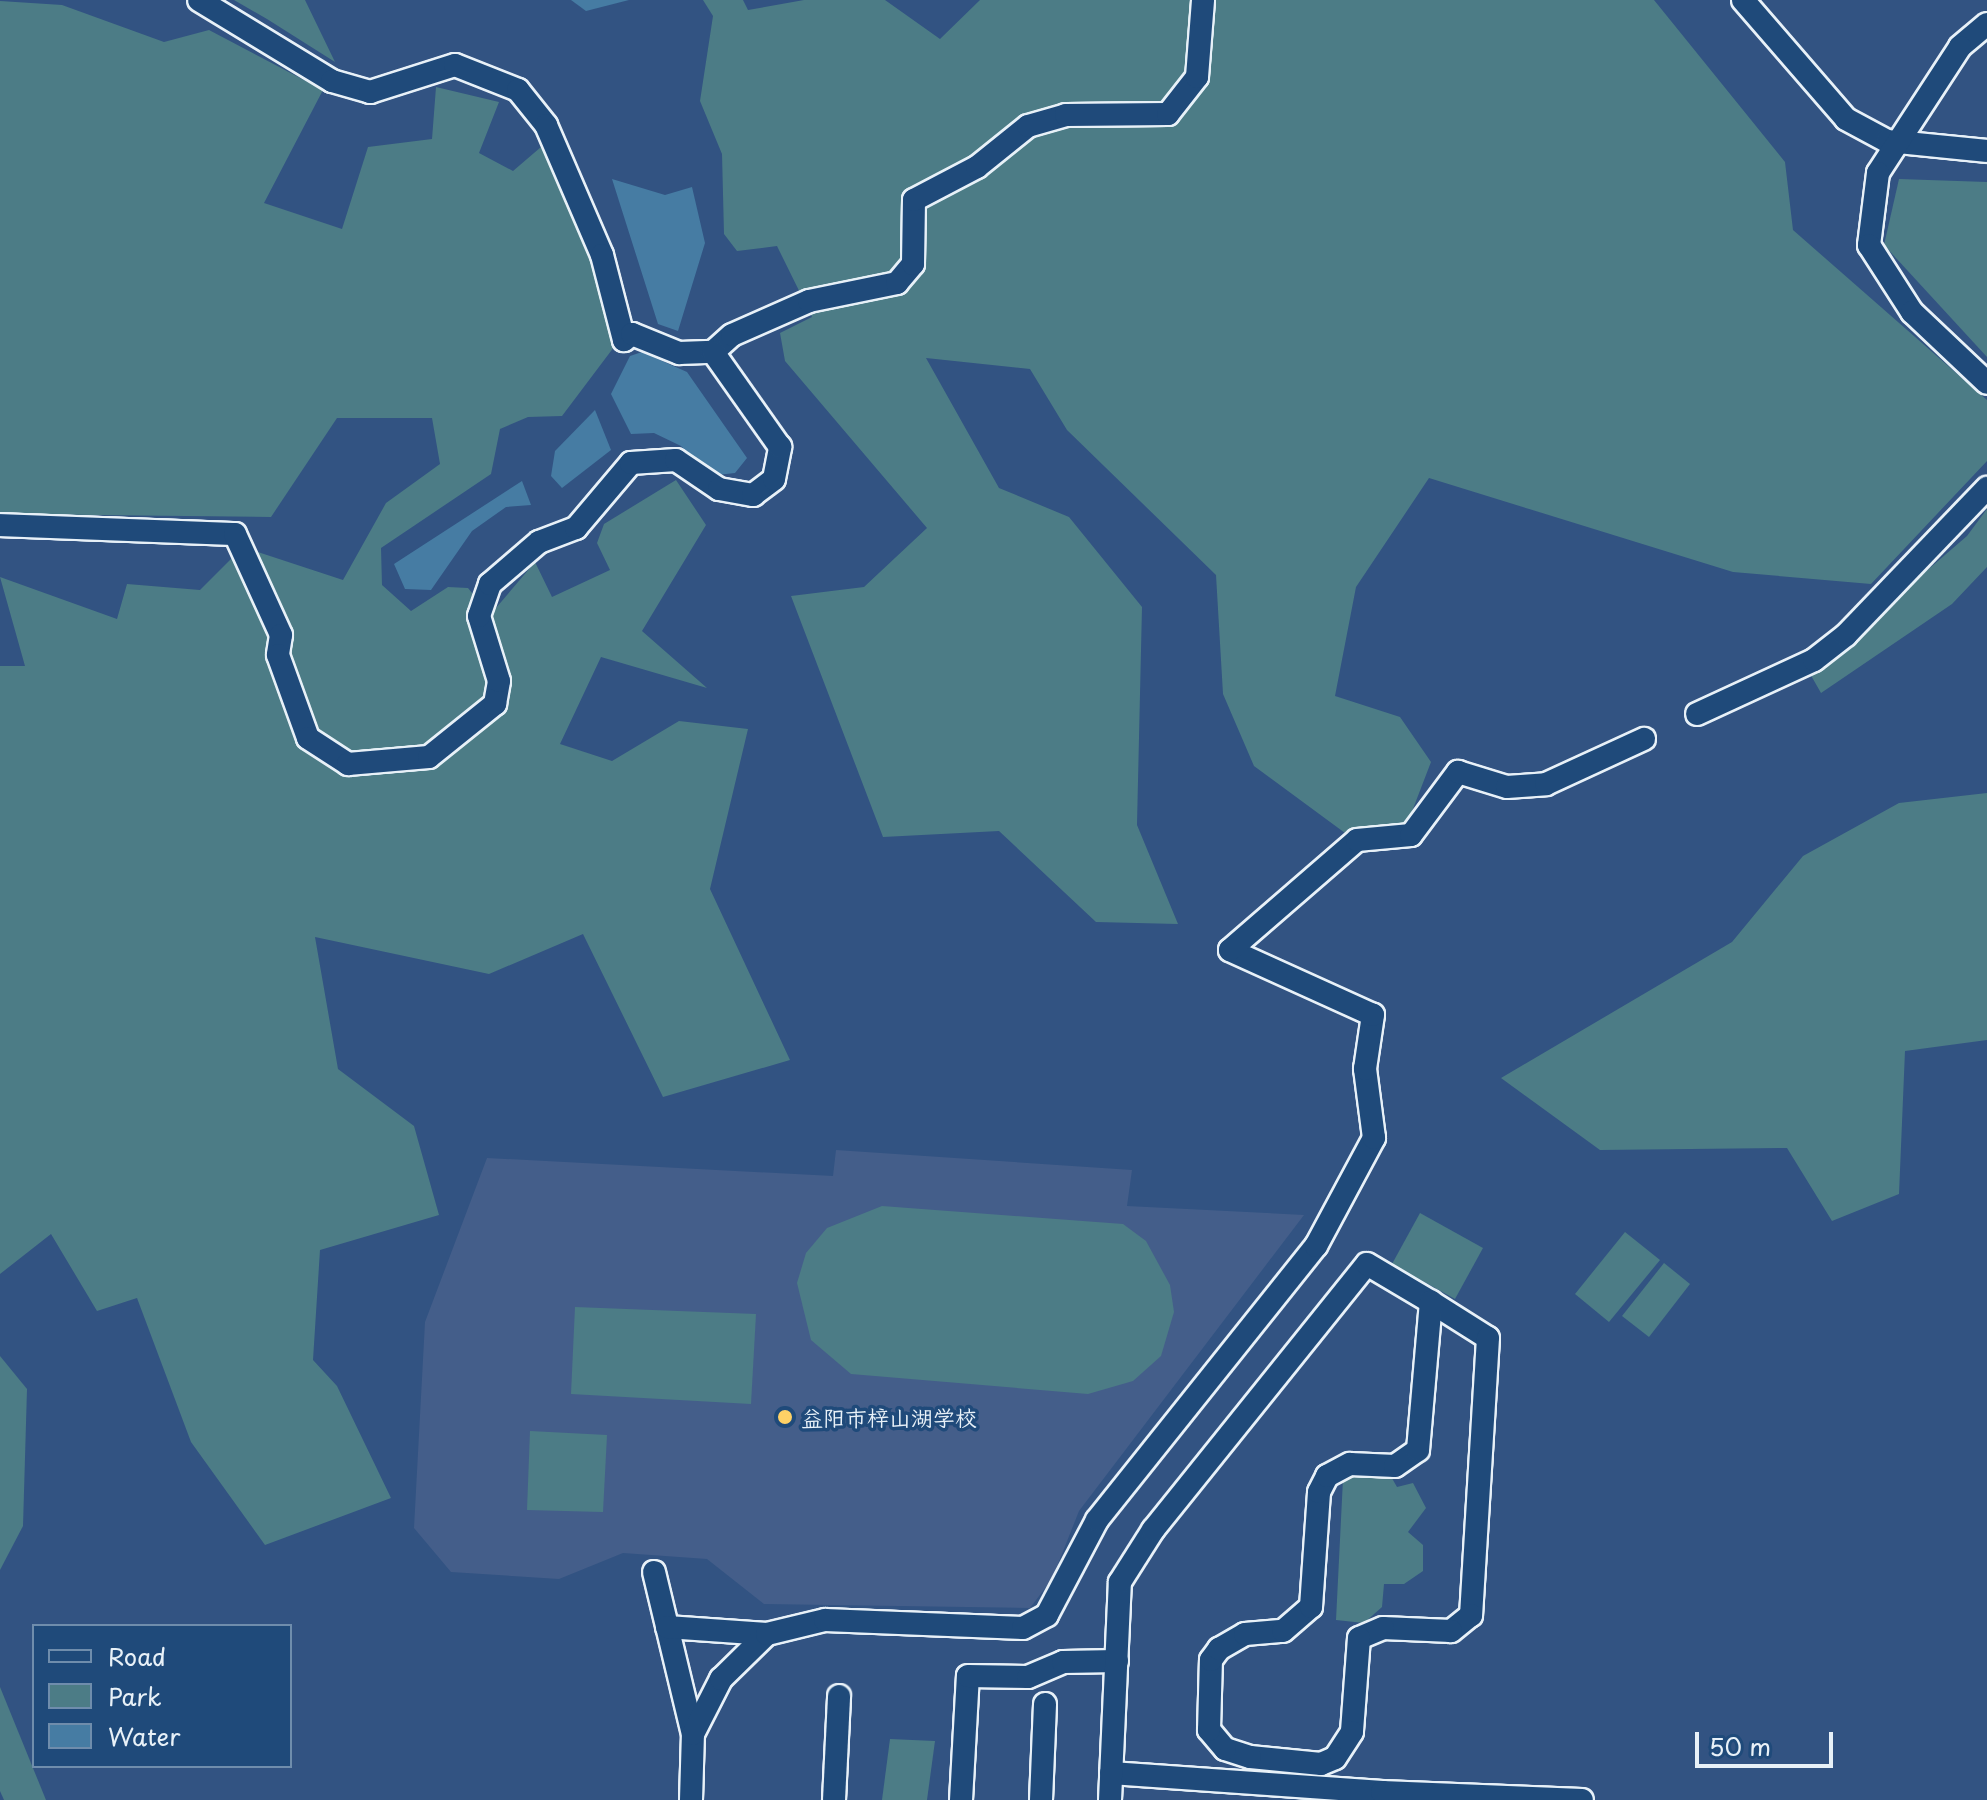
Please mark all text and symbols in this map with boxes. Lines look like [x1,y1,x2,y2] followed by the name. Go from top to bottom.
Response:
[801,1404,977,1430] place label: 益阳市梓山湖学校
[776,1408,794,1426] marker: 益阳市梓山湖学校
[32,1624,292,1768] legend
[108,1638,166,1674] text: Road
[108,1678,162,1714] text: Park
[1699,1716,1837,1766] scale bar
[108,1718,180,1754] text: Water
[1709,1728,1771,1764] text: 50 m

